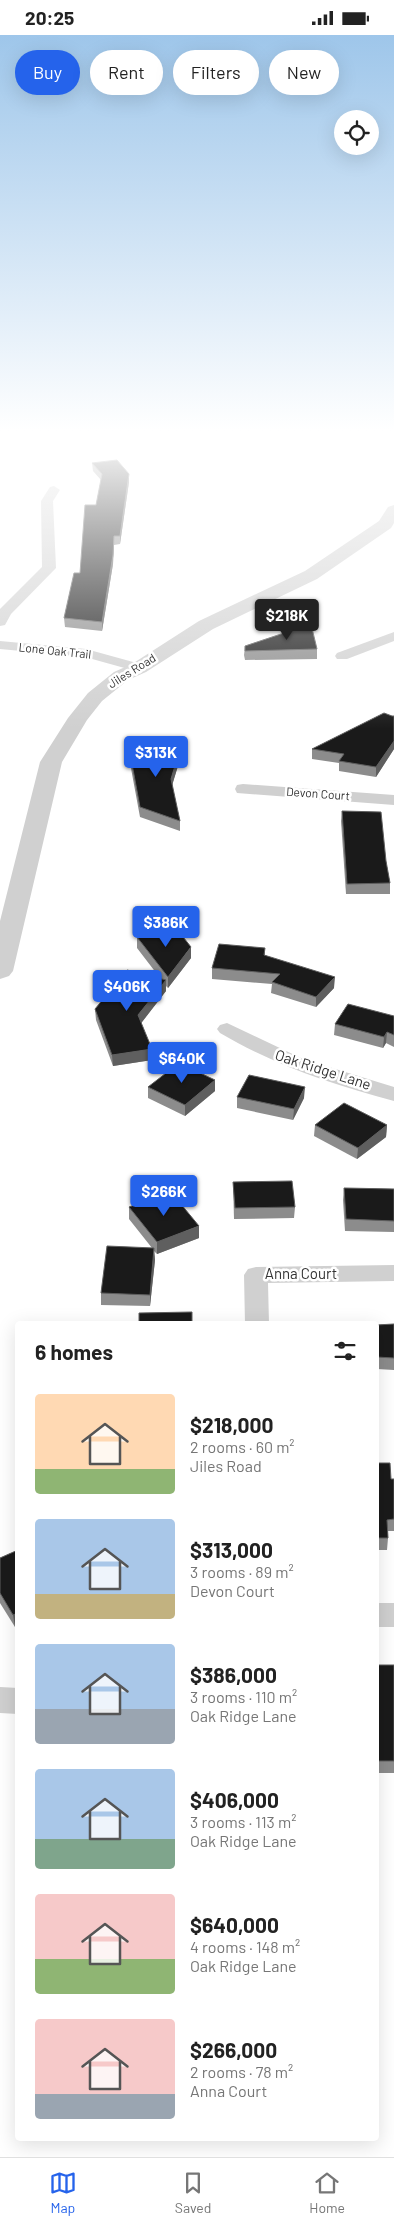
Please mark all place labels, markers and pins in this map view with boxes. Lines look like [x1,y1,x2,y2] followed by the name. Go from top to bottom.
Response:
[252,599,322,641] pin: $218K
[121,735,191,778] pin: $313K
[131,905,201,948] pin: $386K
[92,969,162,1012] pin: $406K
[147,1041,217,1084] pin: $640K
[129,1175,199,1217] pin: $266K

